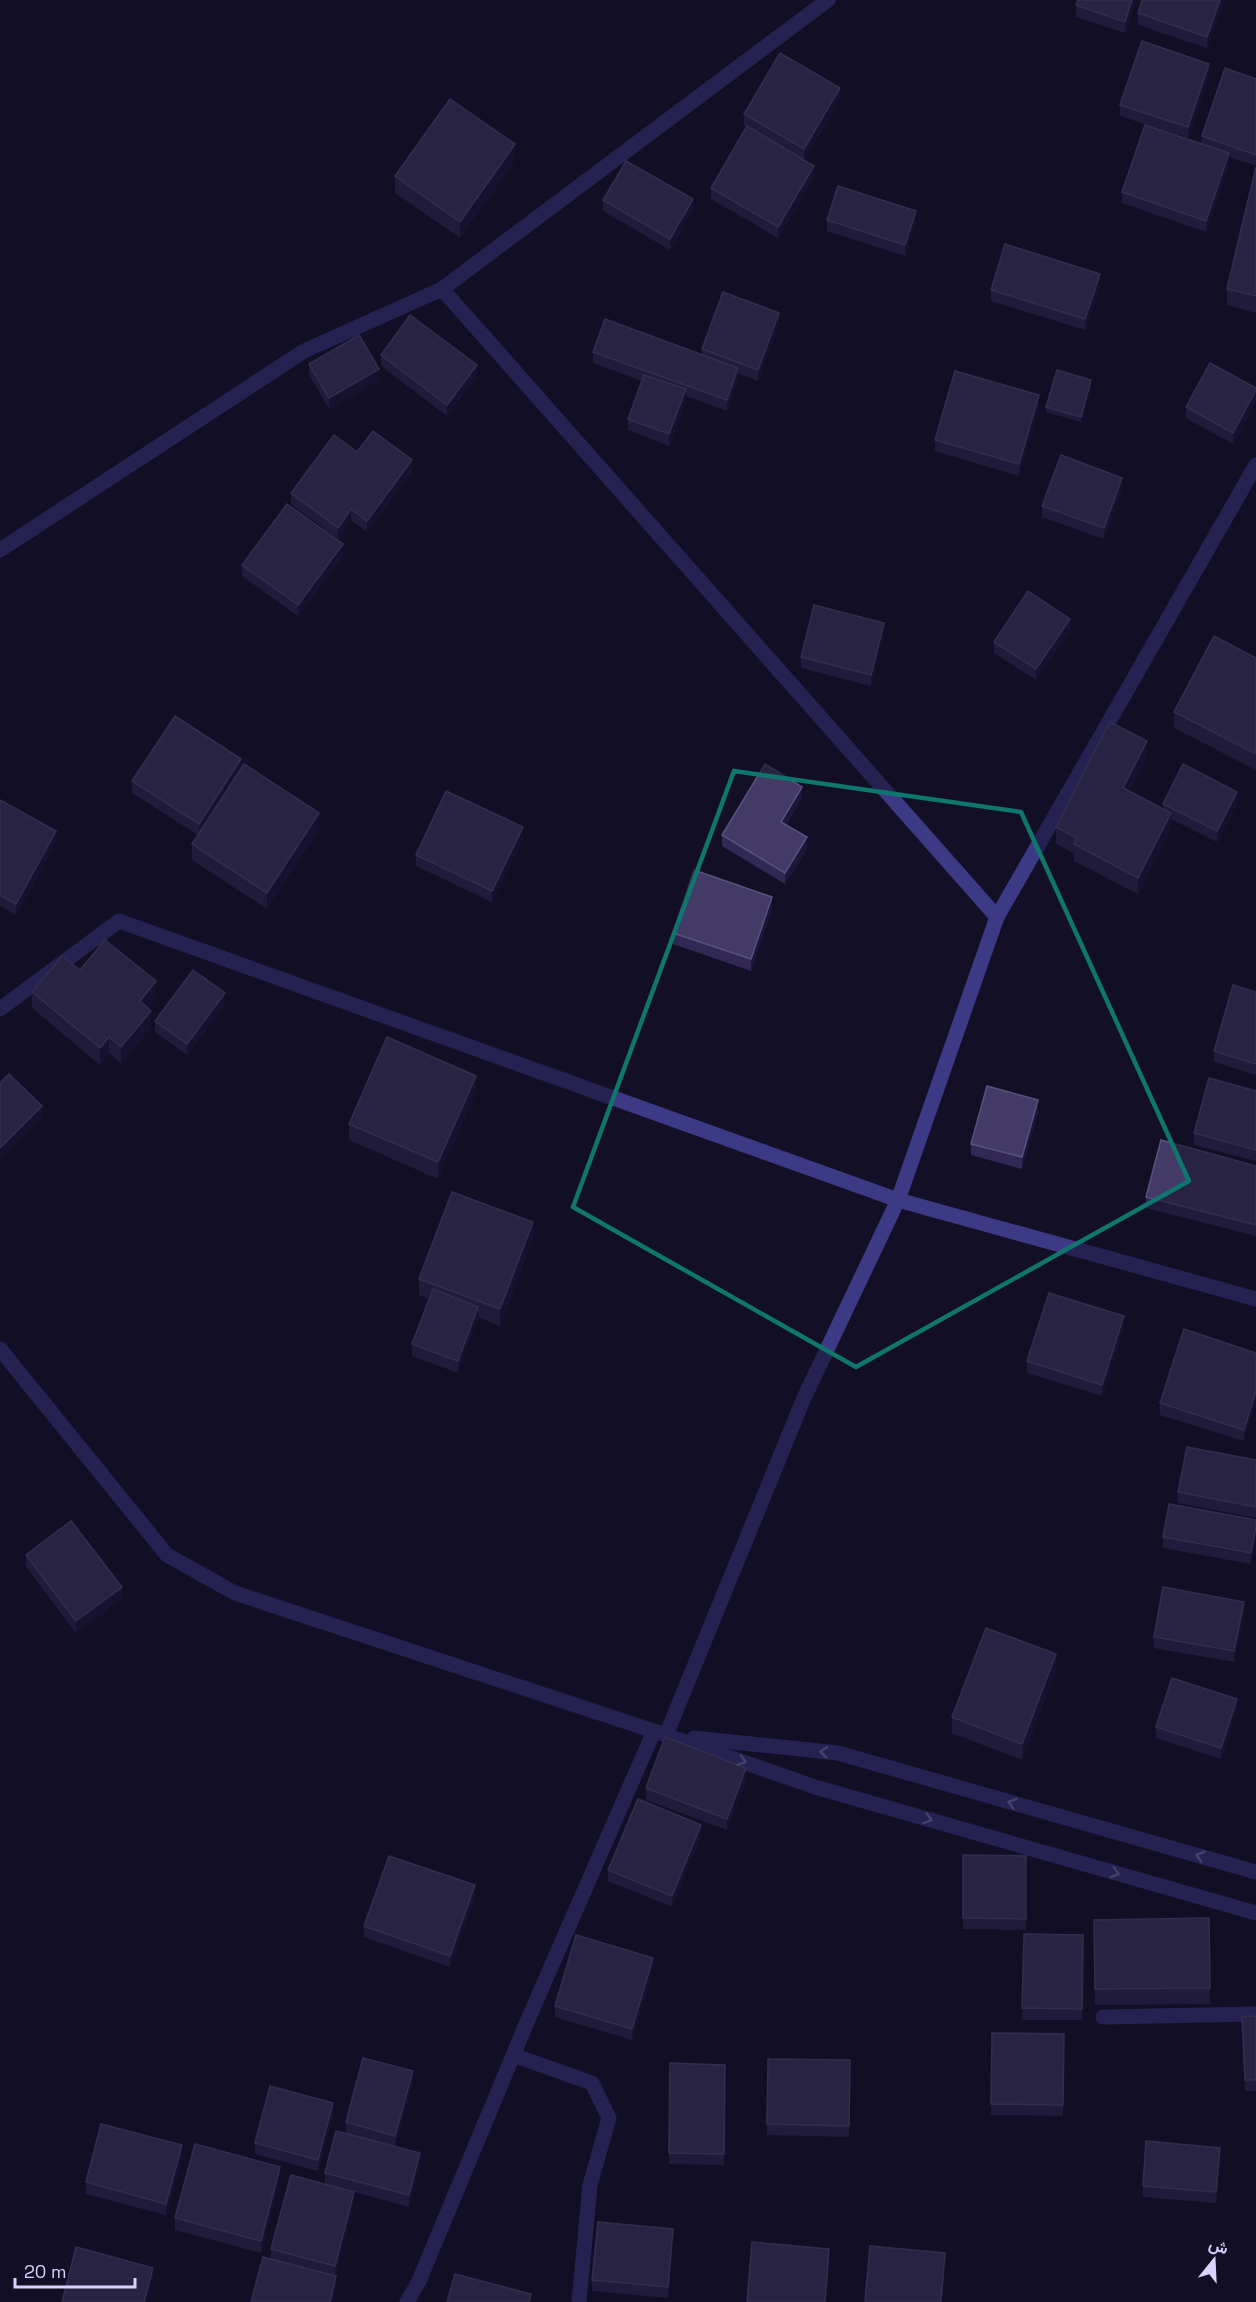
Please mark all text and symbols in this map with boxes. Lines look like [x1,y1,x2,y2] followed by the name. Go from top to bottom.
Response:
[819,1746,829,1759] one-way arrow
[736,1754,746,1767] one-way arrow
[1007,1797,1017,1810] one-way arrow
[922,1812,933,1824] one-way arrow
[1195,1850,1205,1863] one-way arrow
[1109,1866,1120,1878] one-way arrow
[1184,2230,1244,2290] north arrow
[1206,2233,1231,2259] text: ش
[15,2251,135,2289] scale bar
[24,2260,67,2283] text: 20 m

